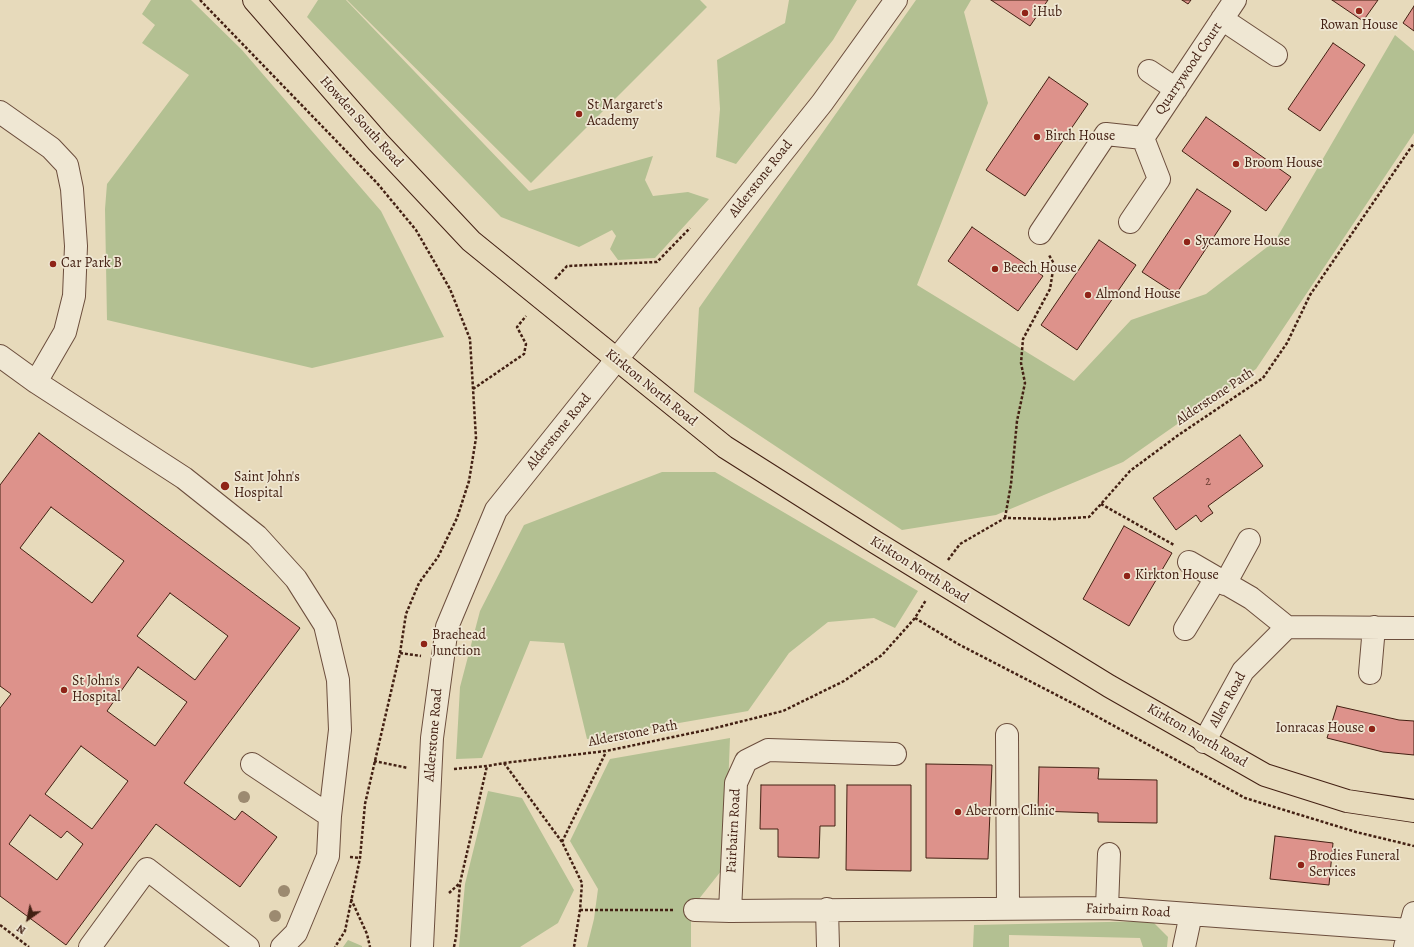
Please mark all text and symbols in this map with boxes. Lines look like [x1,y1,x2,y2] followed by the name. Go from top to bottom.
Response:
[1033,5,1062,21] place label: iHub
[1354,6,1364,16] marker: Rowan House
[1020,8,1030,18] marker: iHub
[1320,18,1398,34] place label: Rowan House
[1152,20,1226,118] street label: Quarrywood Court
[316,73,406,171] street label: Howden South Road
[587,98,663,130] place label: St Margaret's Academy
[574,109,584,119] marker: St Margaret's Academy
[1045,129,1115,145] place label: Birch House
[1032,132,1042,142] marker: Birch House
[726,137,796,221] street label: Alderstone Road
[1244,156,1323,172] place label: Broom House
[1231,159,1241,169] marker: Broom House
[1195,234,1290,250] place label: Sycamore House
[1182,237,1192,247] marker: Sycamore House
[61,256,122,272] place label: Car Park B
[48,259,58,269] marker: Car Park B
[1003,261,1077,277] place label: Beech House
[990,264,1000,274] marker: Beech House
[1096,287,1181,303] place label: Almond House
[1083,290,1093,300] marker: Almond House
[602,346,700,430] street label: Kirkton North Road
[1173,365,1257,429] street label: Alderstone Path
[523,390,595,474] street label: Alderstone Road
[234,470,300,502] place label: Saint John's Hospital
[1205,475,1211,489] house number: 2
[219,480,231,492] marker: Saint John's Hospital
[867,533,971,607] street label: Kirkton North Road
[1135,568,1219,584] place label: Kirkton House
[1122,571,1132,581] marker: Kirkton House
[432,628,486,660] place label: Braehead Junction
[419,639,429,649] marker: Braehead Junction
[1206,669,1250,731] street label: Allen Road
[72,674,121,706] place label: St John's Hospital
[59,685,69,695] marker: St John's Hospital
[422,688,446,782] street label: Alderstone Road
[1144,700,1250,772] street label: Kirkton North Road
[587,717,679,751] street label: Alderstone Path
[1275,721,1364,737] place label: Ionracas House
[1367,724,1377,734] marker: Ionracas House
[723,788,745,874] street label: Fairbairn Road
[966,804,1055,820] place label: Abercorn Clinic
[953,807,963,817] marker: Abercorn Clinic
[1309,849,1399,882] place label: Brodies Funeral Services
[1296,860,1306,870] marker: Brodies Funeral Services
[8,899,48,939] north arrow
[1085,900,1171,922] street label: Fairbairn Road
[14,921,29,938] text: N

